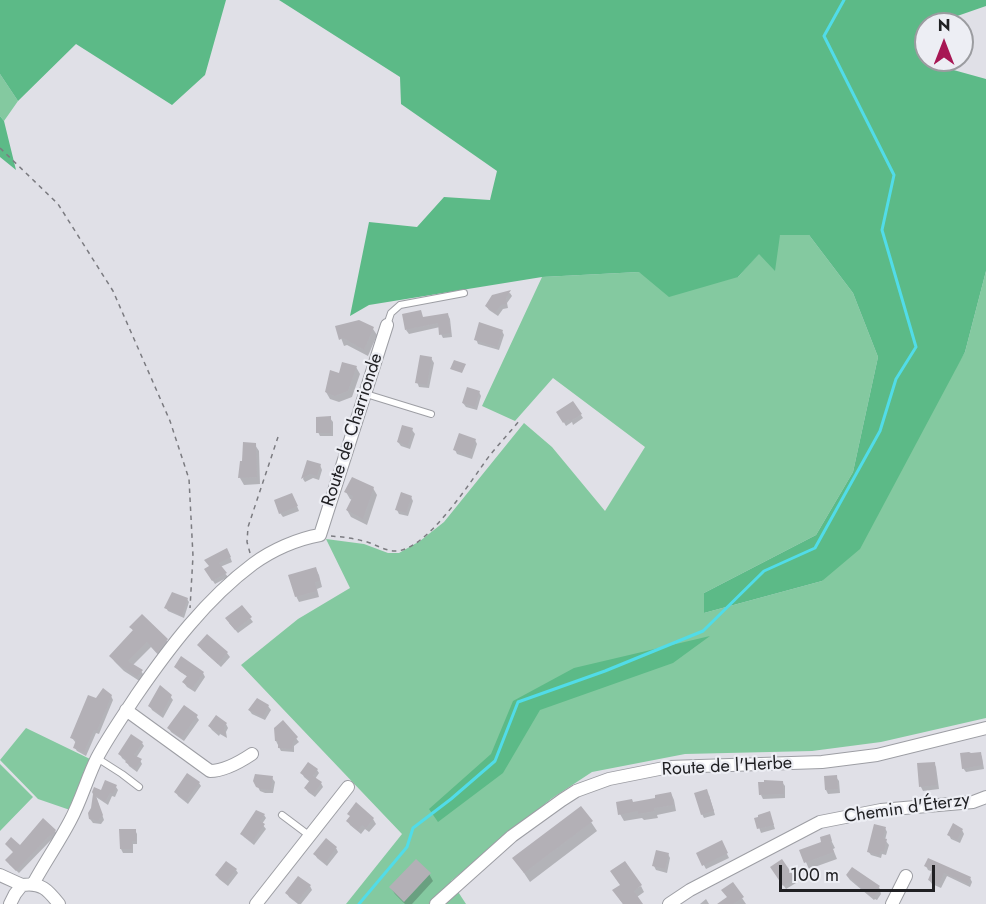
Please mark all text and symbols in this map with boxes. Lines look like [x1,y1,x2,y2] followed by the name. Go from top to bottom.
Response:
[914,12,974,72] north arrow
[938,14,950,37] text: N
[318,351,388,509] street label: Route de Charrionde
[661,753,793,781] street label: Route de l'Herbe
[843,789,971,829] street label: Chemin d'Éterzy
[782,853,938,891] scale bar
[790,862,839,888] text: 100 m

